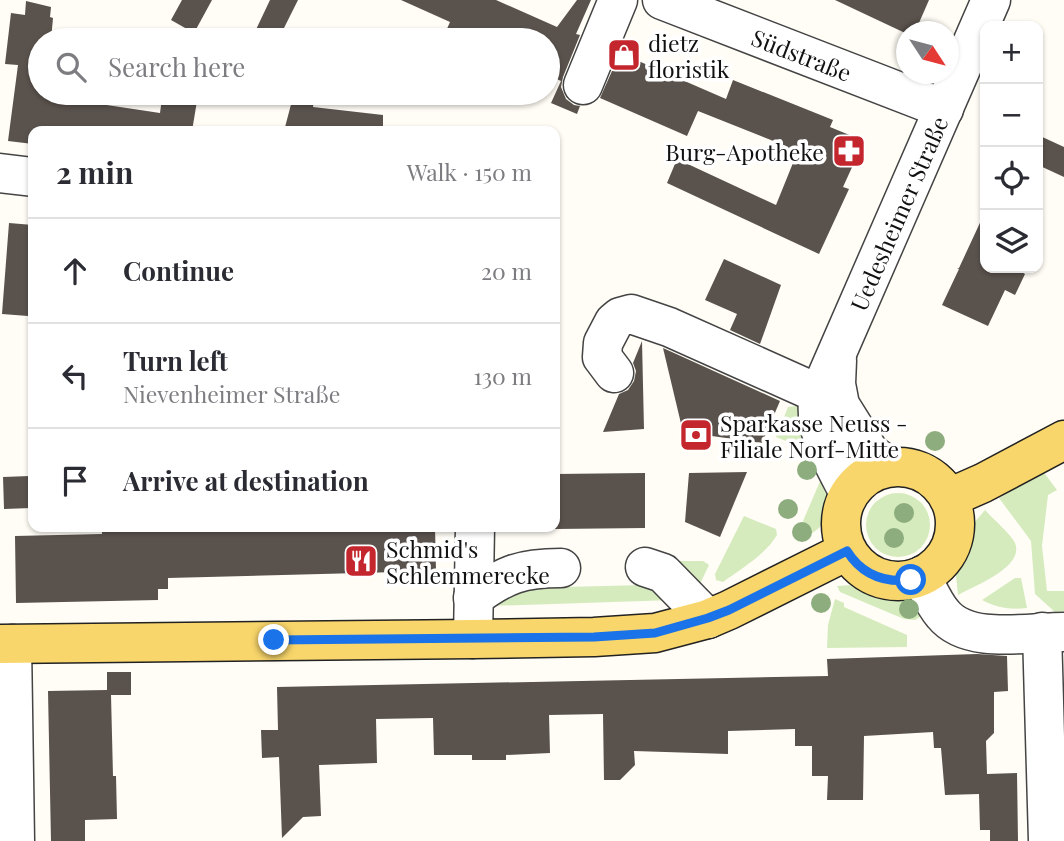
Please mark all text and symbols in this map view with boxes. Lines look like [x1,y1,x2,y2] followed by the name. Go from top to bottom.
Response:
[748,21,856,87] street label: Südstraße
[896,21,959,84] north arrow
[980,21,1043,273] map controls
[980,21,1043,84] button: +
[648,27,730,84] place label: dietz floristik
[28,28,560,105] search box
[605,36,643,74] shop icon: dietz floristik
[52,48,90,86] icon: search
[108,49,245,84] text: Search here
[980,84,1043,147] button: −
[842,111,954,315] street label: Uedesheimer Straße
[830,132,868,170] pharmacy icon: Burg-Apotheke
[665,136,824,167] place label: Burg-Apotheke
[980,147,1043,210] button: locate
[56,152,133,192] text: 2 min
[407,156,532,187] text: Walk · 150 m
[980,210,1043,273] button: layers
[56,252,94,290] icon: ahead
[123,253,234,288] text: Continue
[481,255,532,286] text: 20 m
[123,343,228,378] text: Turn left
[56,357,94,395] icon: left
[474,360,532,391] text: 130 m
[123,378,340,409] text: Nievenheimer Straße
[720,407,907,464] place label: Sparkasse Neuss - Filiale Norf-Mitte
[677,416,715,454] bank icon: Sparkasse Neuss - Filiale Norf-Mitte
[56,462,94,500] icon: arrive
[123,463,369,498] text: Arrive at destination
[386,533,550,590] place label: Schmid's Schlemmerecke
[342,542,380,580] restaurant icon: Schmid's Schlemmerecke
[895,564,926,595] route start
[258,624,289,655] route end

